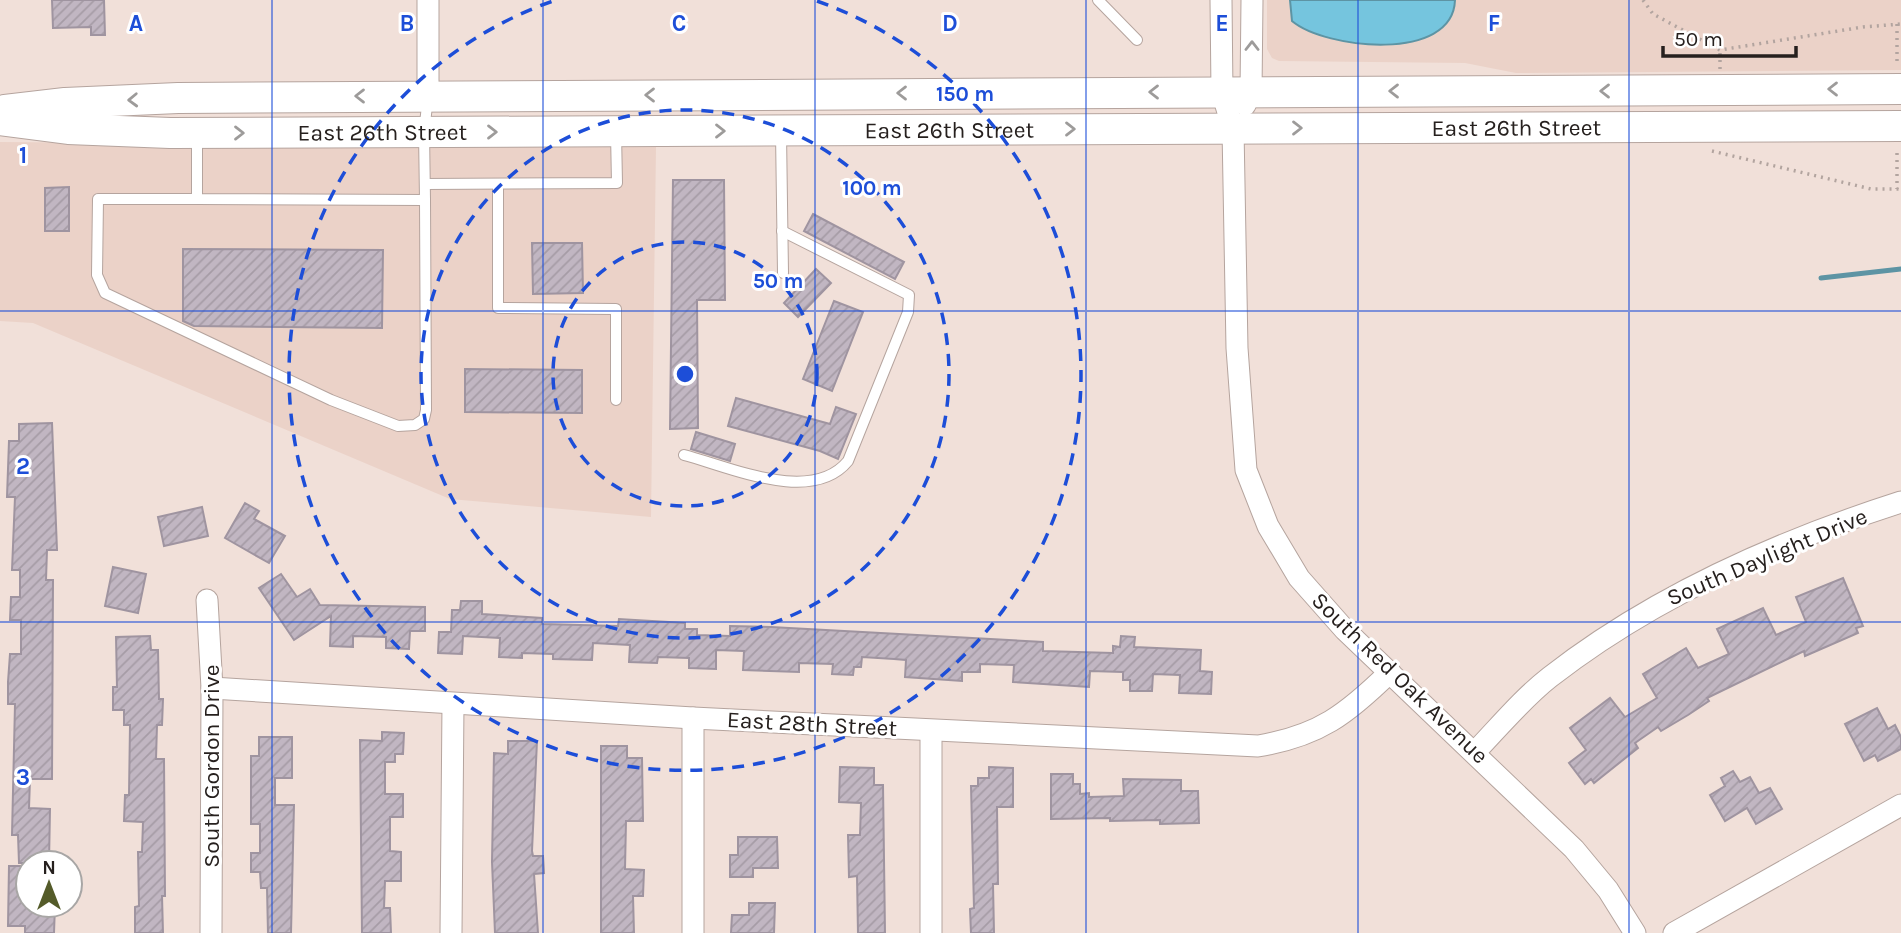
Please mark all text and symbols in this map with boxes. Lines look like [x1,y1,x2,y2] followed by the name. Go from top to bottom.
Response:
[129,10,143,37] text: A
[400,10,414,37] text: B
[672,10,686,37] text: C
[942,10,958,37] text: D
[1215,10,1229,37] text: E
[1488,10,1500,37] text: F
[1663,14,1796,58] scale bar
[1674,27,1723,51] text: 50 m
[1244,40,1260,51] one-way arrow
[1827,81,1838,97] one-way arrow
[936,82,994,106] text: 150 m
[1389,83,1399,99] one-way arrow
[1600,83,1611,98] one-way arrow
[1148,84,1159,100] one-way arrow
[896,85,907,101] one-way arrow
[644,87,655,102] one-way arrow
[354,88,365,104] one-way arrow
[127,92,138,107] one-way arrow
[1431,114,1601,141] street label: East 26th Street
[865,116,1034,144] street label: East 26th Street
[298,118,467,146] street label: East 26th Street
[1292,120,1303,136] one-way arrow
[1065,121,1075,137] one-way arrow
[715,123,725,139] one-way arrow
[487,124,498,140] one-way arrow
[234,125,245,141] one-way arrow
[19,142,27,169] text: 1
[842,176,902,200] text: 100 m
[753,269,803,293] text: 50 m
[673,362,697,386] centre of rings
[16,453,30,480] text: 2
[1663,503,1871,611] street label: South Daylight Drive
[1306,587,1494,769] street label: South Red Oak Avenue
[198,664,225,868] street label: South Gordon Drive
[726,706,898,742] street label: East 28th Street
[16,764,30,791] text: 3
[14,849,84,919] north arrow
[42,857,56,879] text: N

